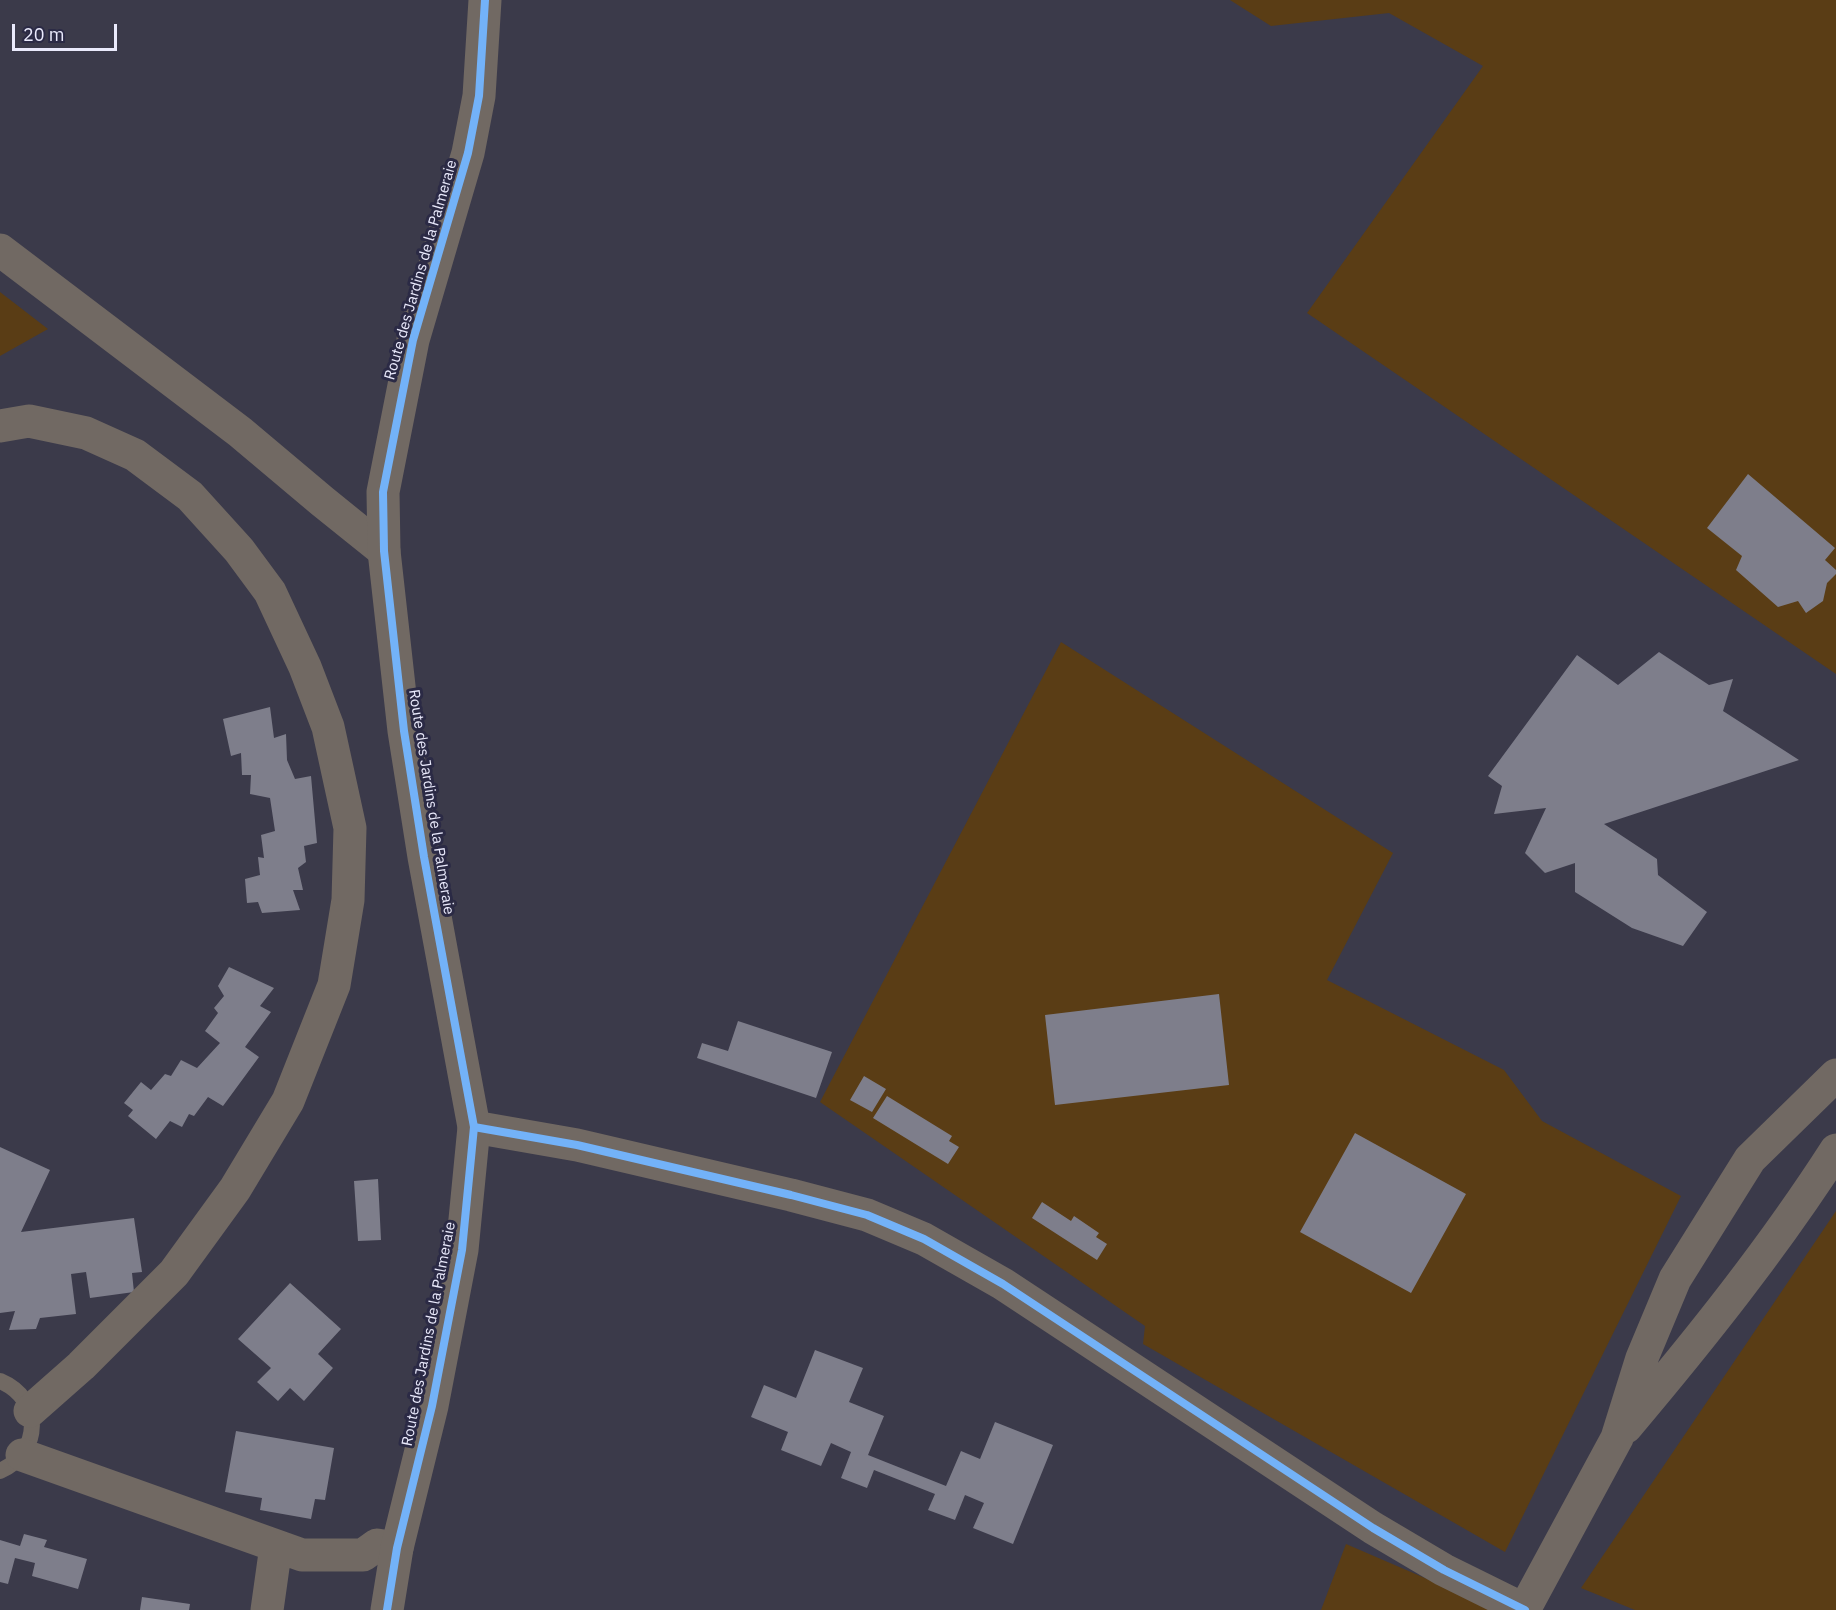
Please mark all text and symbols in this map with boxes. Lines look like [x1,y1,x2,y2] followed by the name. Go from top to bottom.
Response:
[15,12,120,50] scale bar
[23,23,65,46] text: 20 m
[381,158,461,382] street label: Route des Jardins de la Palmeraie
[404,688,458,916] street label: Route des Jardins de la Palmeraie
[398,1220,460,1448] street label: Route des Jardins de la Palmeraie

